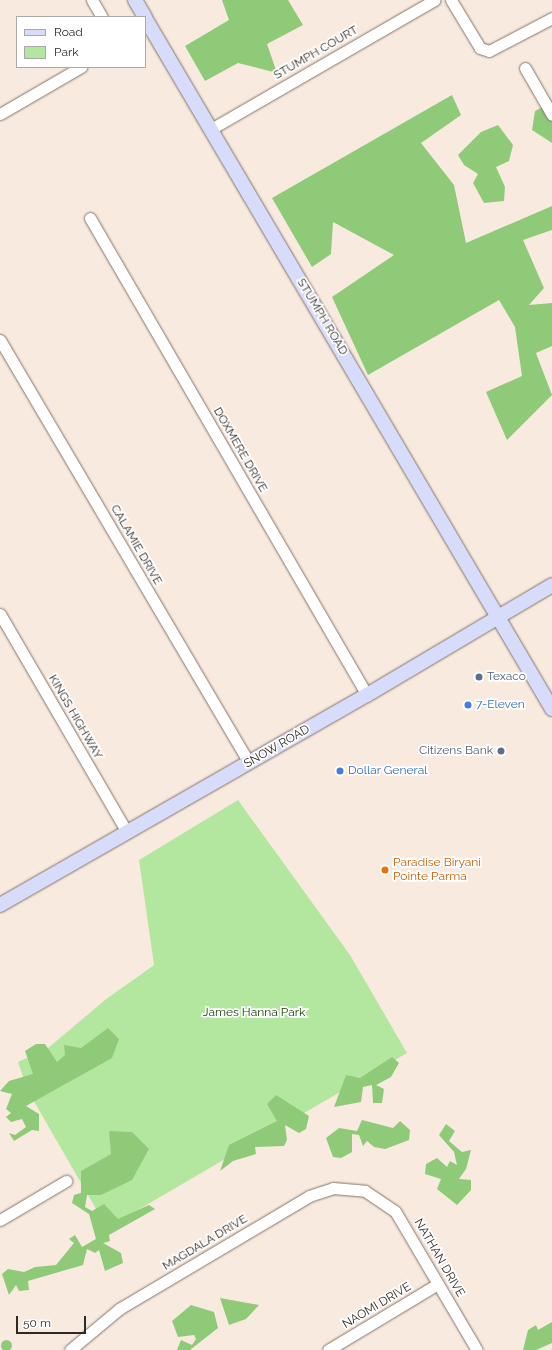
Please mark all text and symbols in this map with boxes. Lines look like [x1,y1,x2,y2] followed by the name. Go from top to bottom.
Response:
[16,16,146,68] legend
[271,23,361,83] street label: STUMPH COURT
[54,25,83,39] text: Road
[54,45,79,59] text: Park
[293,276,351,358] street label: STUMPH ROAD
[210,405,270,495] street label: DOXMERE DRIVE
[107,502,165,588] street label: CALAMIE DRIVE
[487,670,526,684] place label: Texaco
[45,672,105,762] street label: KINGS HIGHWAY
[474,672,484,682] marker: Texaco
[476,698,525,712] place label: 7-Eleven
[463,700,473,710] marker: 7-Eleven
[241,722,313,772] street label: SNOW ROAD
[419,744,493,758] place label: Citizens Bank
[496,746,506,756] marker: Citizens Bank
[348,764,428,778] place label: Dollar General
[335,766,345,776] marker: Dollar General
[393,856,481,884] place label: Paradise Biryani Pointe Parma
[380,865,390,875] marker: Paradise Biryani Pointe Parma
[203,1006,305,1020] park label: James Hanna Park
[160,1212,250,1274] street label: MAGDALA DRIVE
[411,1216,467,1300] street label: NATHAN DRIVE
[340,1280,414,1332] street label: NAOMI DRIVE
[18,1308,88,1334] scale bar
[23,1316,51,1330] text: 50 m

